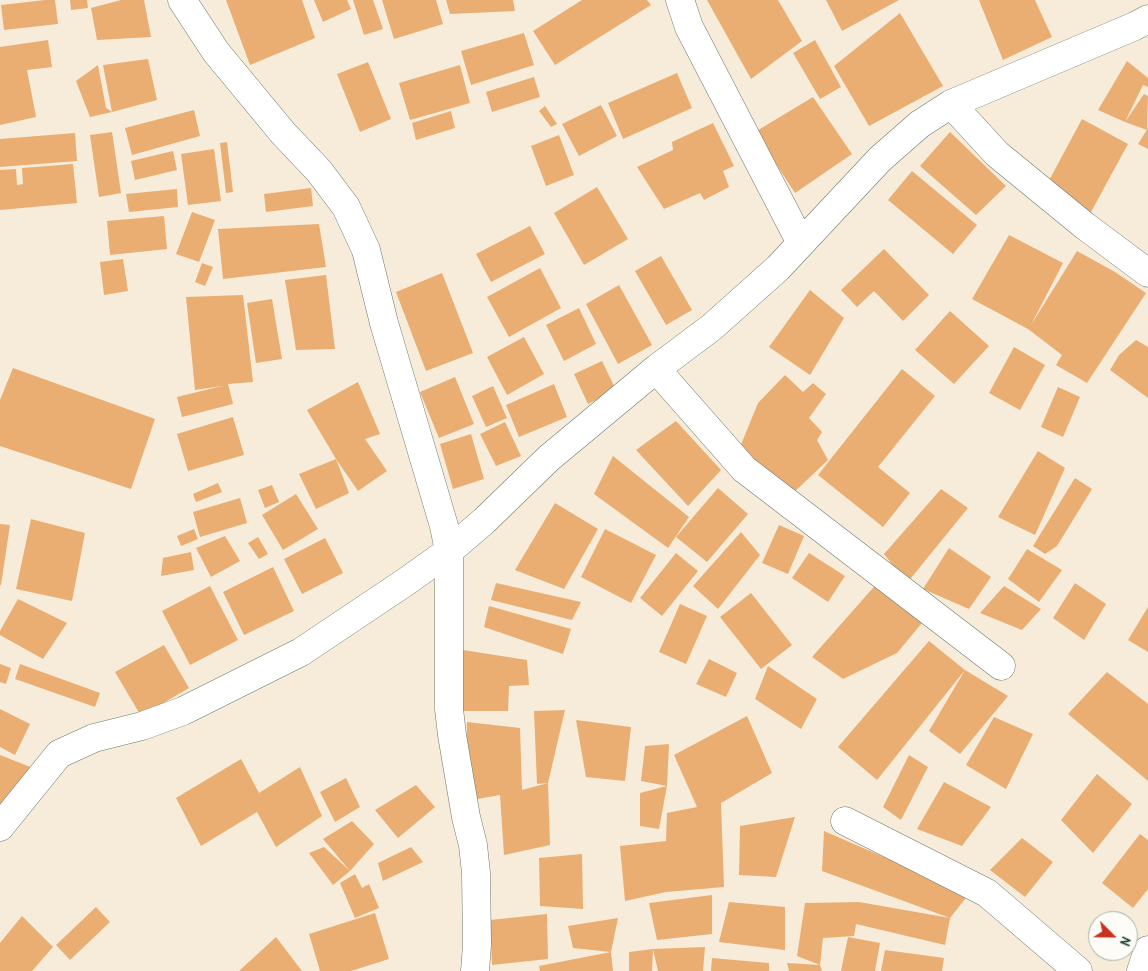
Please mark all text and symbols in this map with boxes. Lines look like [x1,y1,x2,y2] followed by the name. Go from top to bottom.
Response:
[1088,911,1138,961] north arrow
[1116,935,1137,949] text: N

